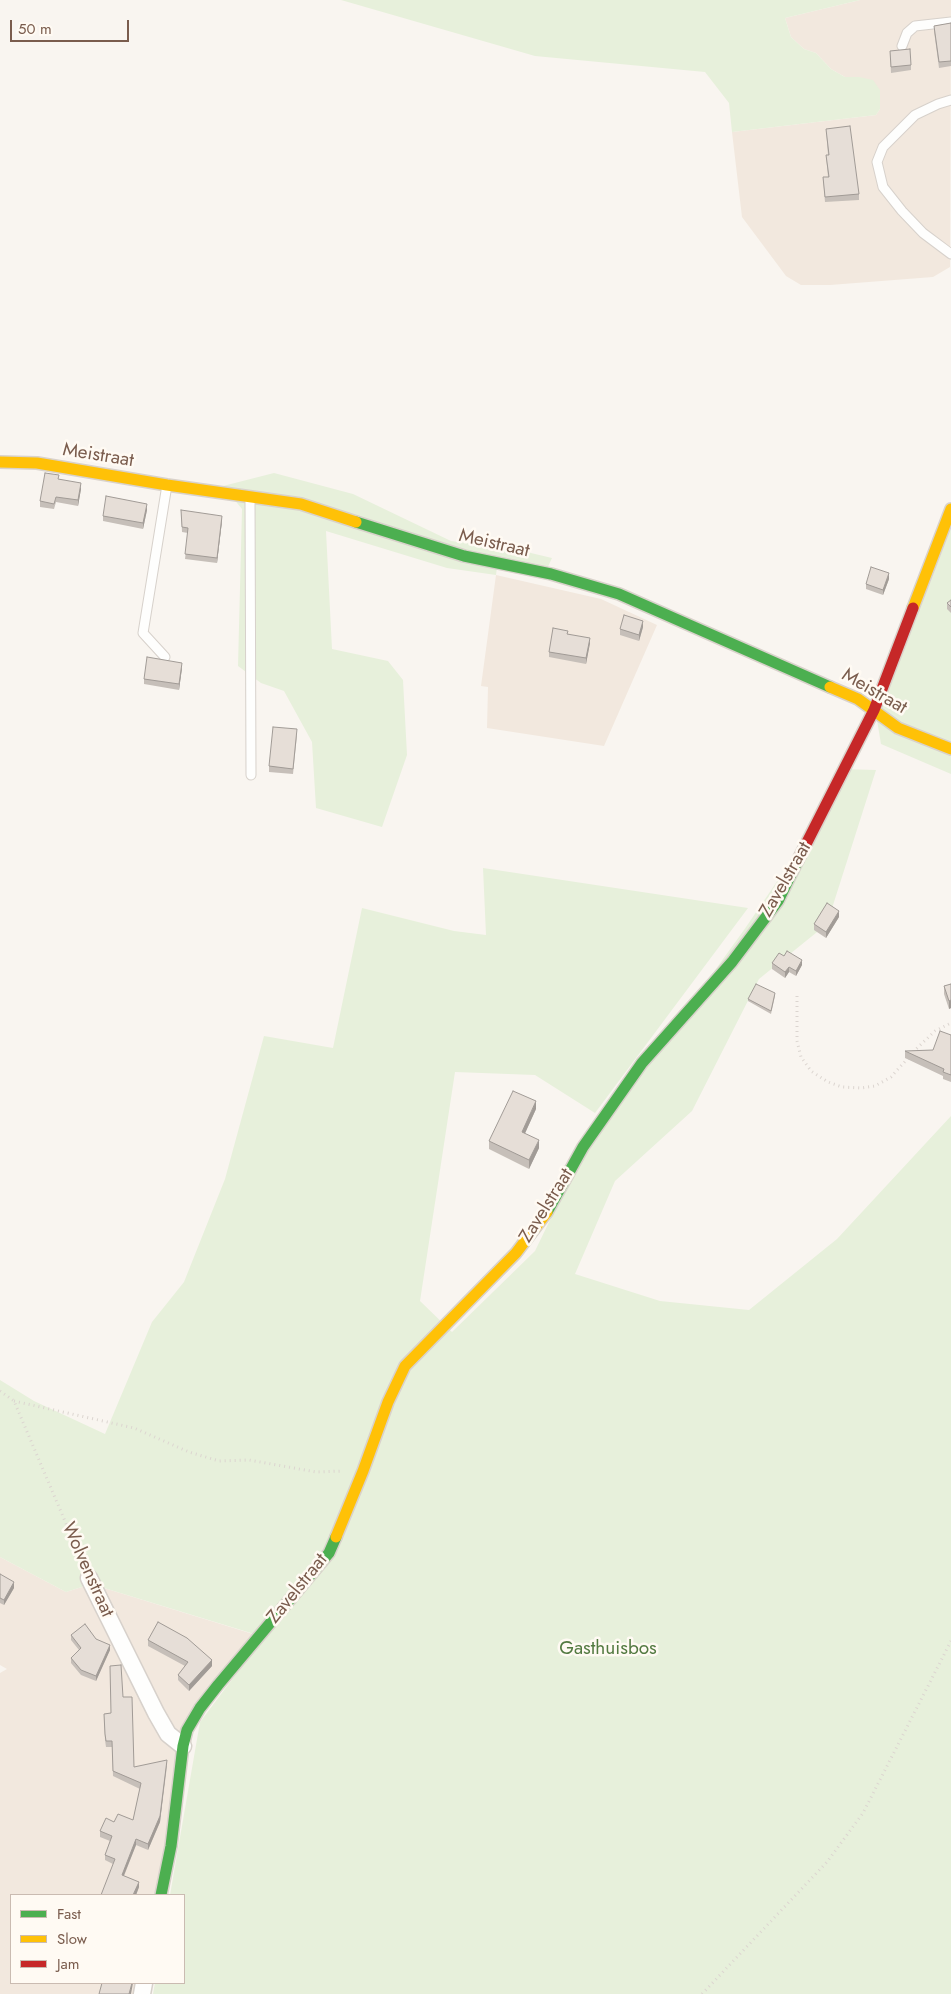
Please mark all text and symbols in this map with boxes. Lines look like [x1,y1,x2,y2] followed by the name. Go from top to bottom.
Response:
[12,10,131,42] scale bar
[18,18,52,40] text: 50 m
[61,439,135,473] street label: Meistraat
[457,525,531,563] street label: Meistraat
[837,664,911,720] street label: Meistraat
[755,838,817,922] street label: Zavelstraat
[515,1165,579,1247] street label: Zavelstraat
[56,1519,118,1621] street label: Wolvenstraat
[263,1549,333,1629] street label: Zavelstraat
[559,1638,657,1660] park label: Gasthuisbos
[10,1894,185,1984] legend
[57,1903,81,1925] text: Fast
[57,1928,87,1950] text: Slow
[57,1953,80,1975] text: Jam

